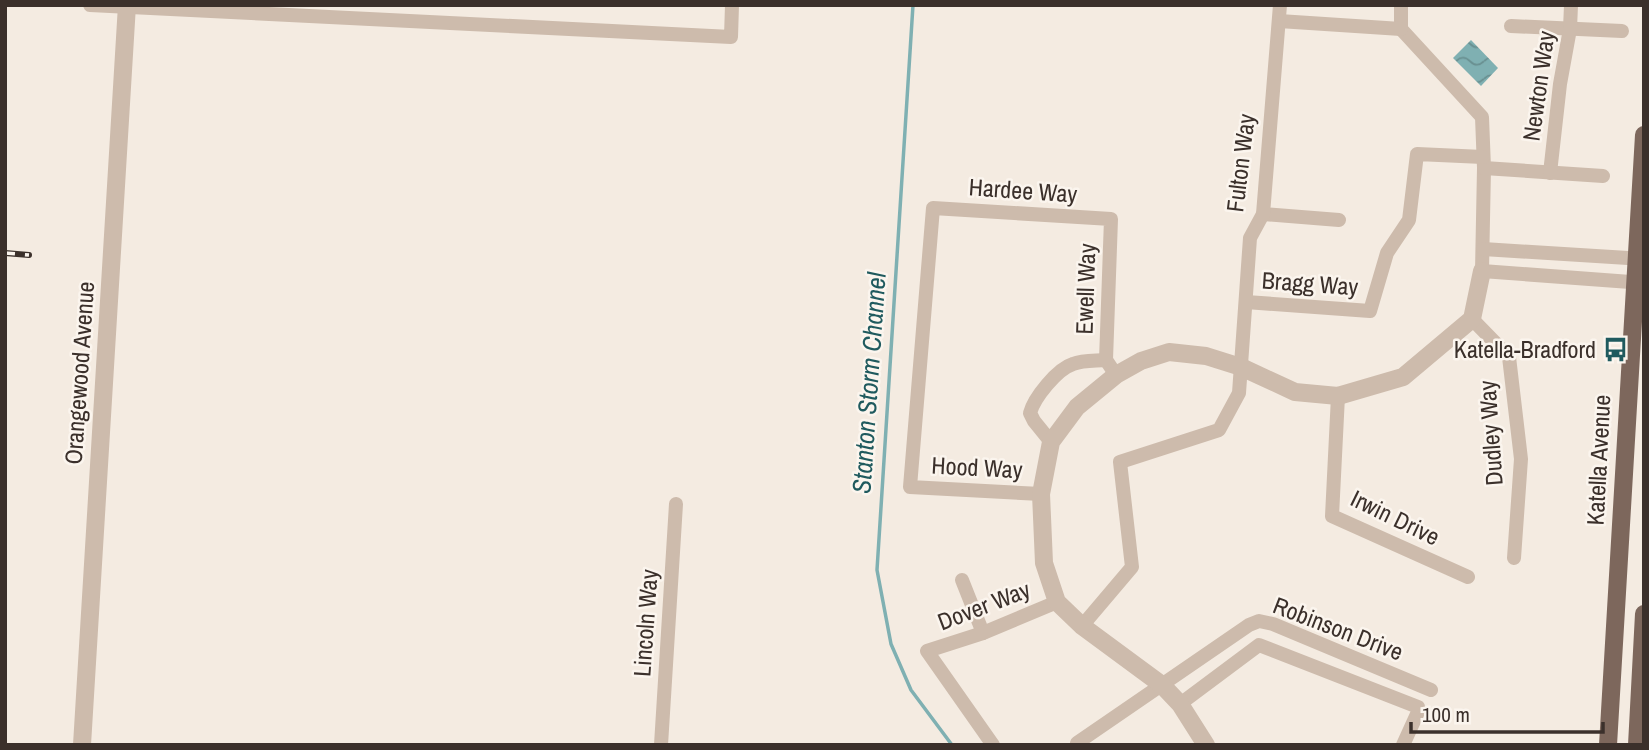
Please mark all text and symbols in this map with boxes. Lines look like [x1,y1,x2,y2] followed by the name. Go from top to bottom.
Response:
[1514,29,1562,143] street label: Newton Way
[1218,112,1262,214] street label: Fulton Way
[968,170,1079,210] street label: Hardee Way
[1067,243,1103,335] street label: Ewell Way
[1261,264,1360,302] street label: Bragg Way
[843,270,894,495] water label: Stanton Storm Channel
[57,280,101,466] street label: Orangewood Avenue
[1454,333,1596,365] place label: Katella-Bradford
[1602,336,1630,364] bus stop icon: Katella-Bradford
[1470,379,1510,487] street label: Dudley Way
[1579,394,1617,526] street label: Katella Avenue
[931,449,1024,485] street label: Hood Way
[1346,482,1445,552] street label: Irwin Drive
[625,568,665,678] street label: Lincoln Way
[933,573,1035,637] street label: Dover Way
[1269,589,1408,668] street label: Robinson Drive
[1411,690,1604,734] scale bar
[1422,700,1470,729] text: 100 m

